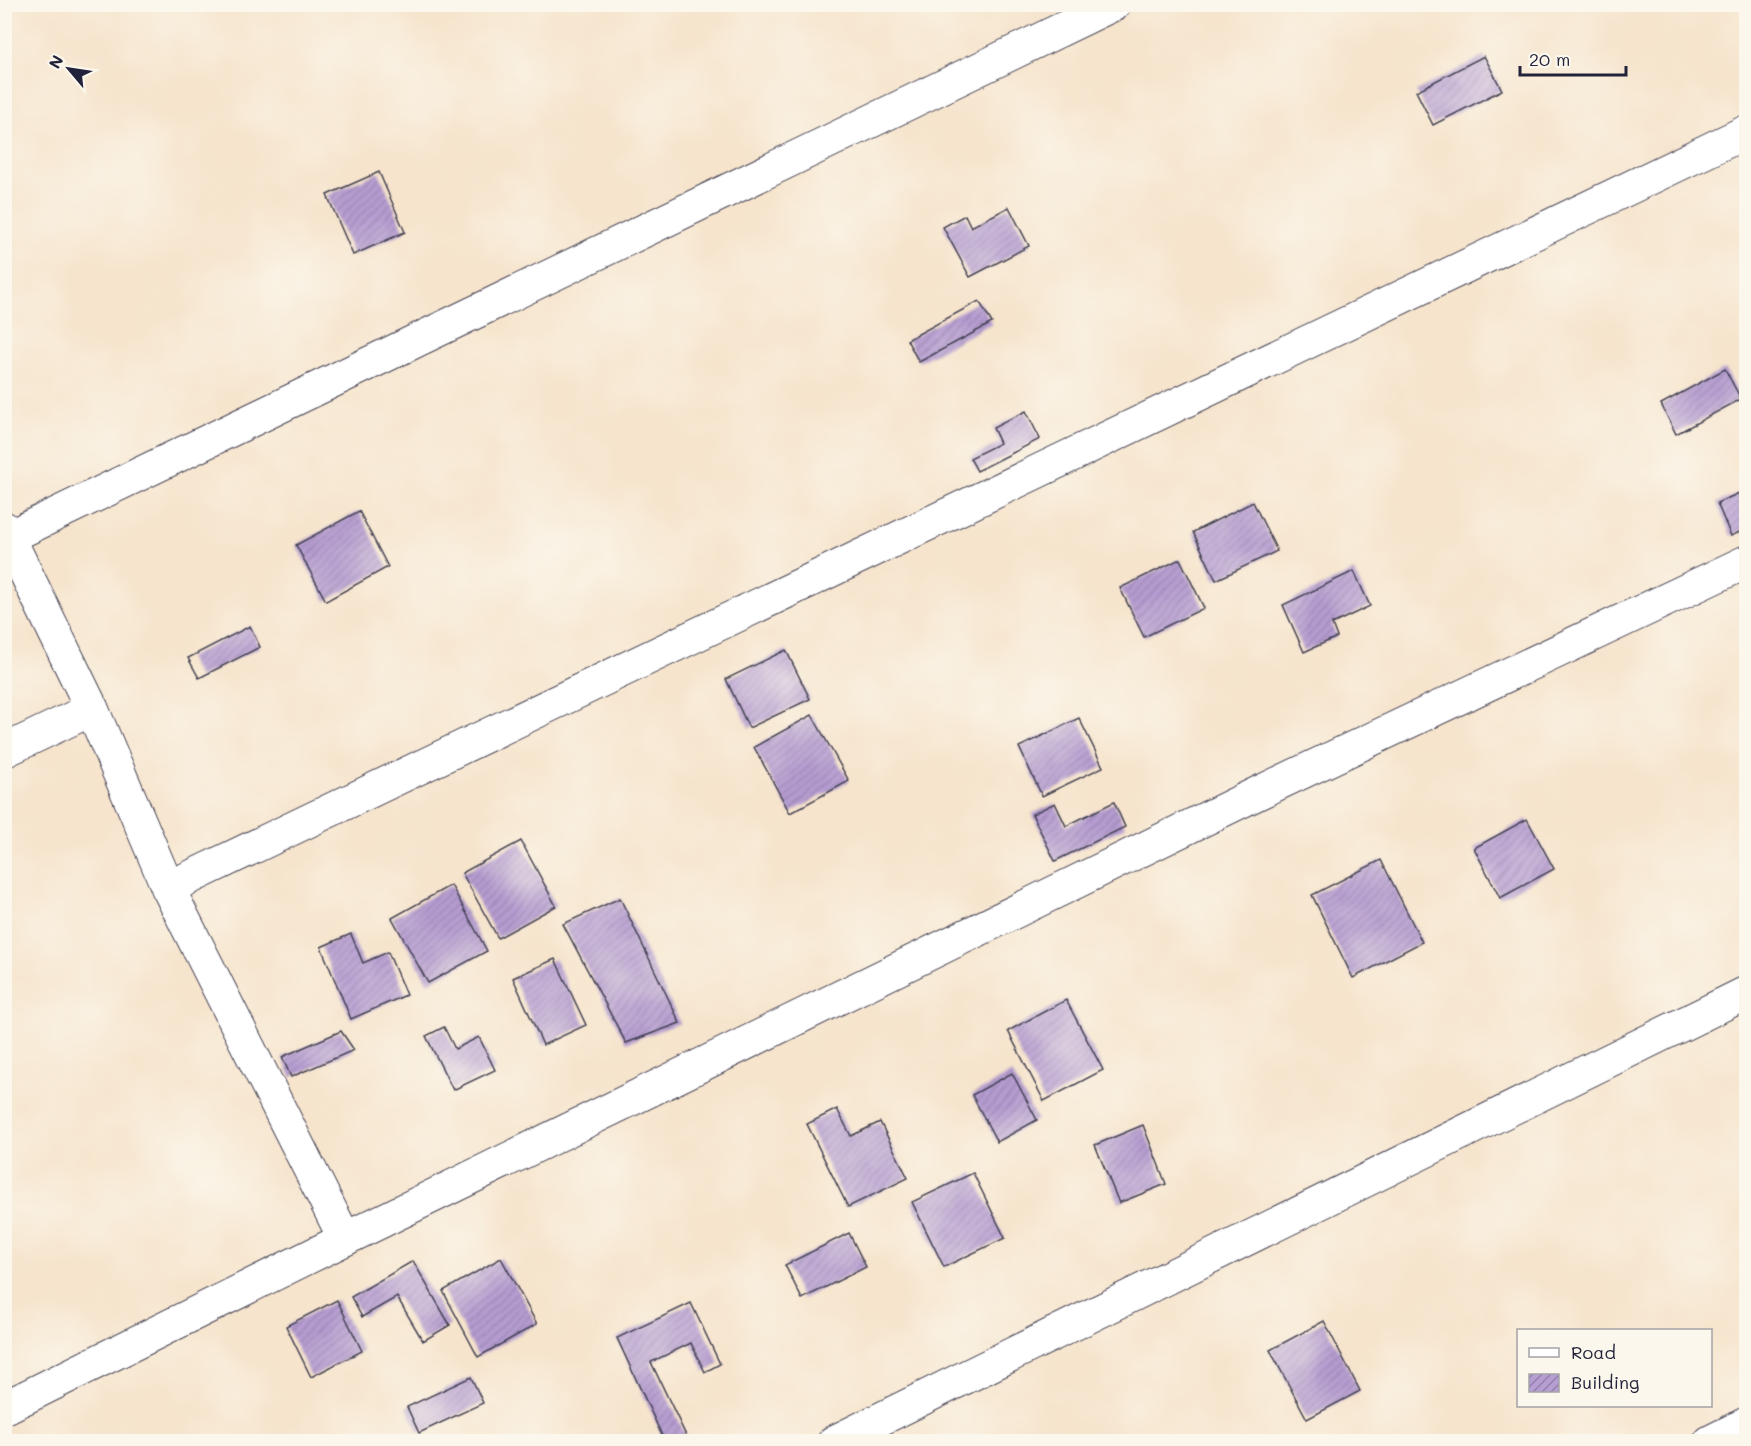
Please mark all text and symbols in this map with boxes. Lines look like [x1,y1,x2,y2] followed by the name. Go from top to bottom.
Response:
[39,39,99,99] north arrow
[1520,39,1626,77] scale bar
[1529,47,1570,71] text: 20 m
[43,51,68,72] text: N
[1517,1329,1712,1407] legend
[1571,1340,1616,1364] text: Road
[1571,1370,1639,1394] text: Building

